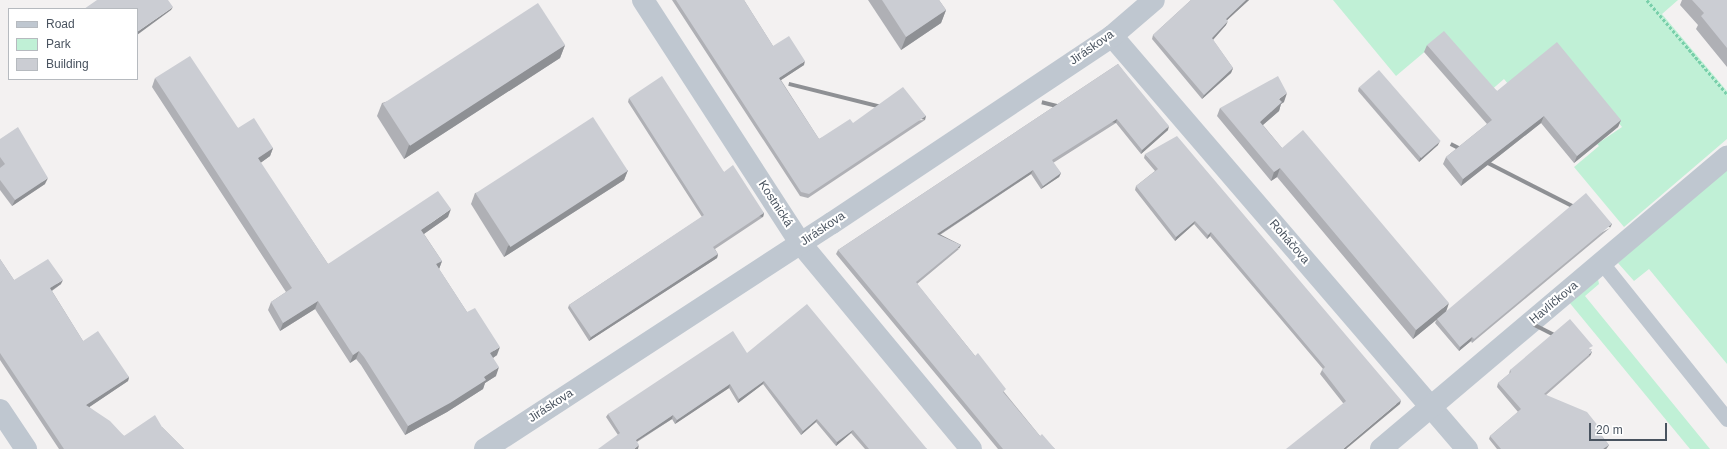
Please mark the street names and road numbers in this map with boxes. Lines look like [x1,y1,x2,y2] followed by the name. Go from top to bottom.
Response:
[1067,28,1117,68] street label: Jiráskova
[755,178,795,230] street label: Kostnická
[798,209,848,249] street label: Jiráskova
[1266,217,1312,267] street label: Roháčova
[1527,279,1581,327] street label: Havlíčkova
[526,386,576,426] street label: Jiráskova

